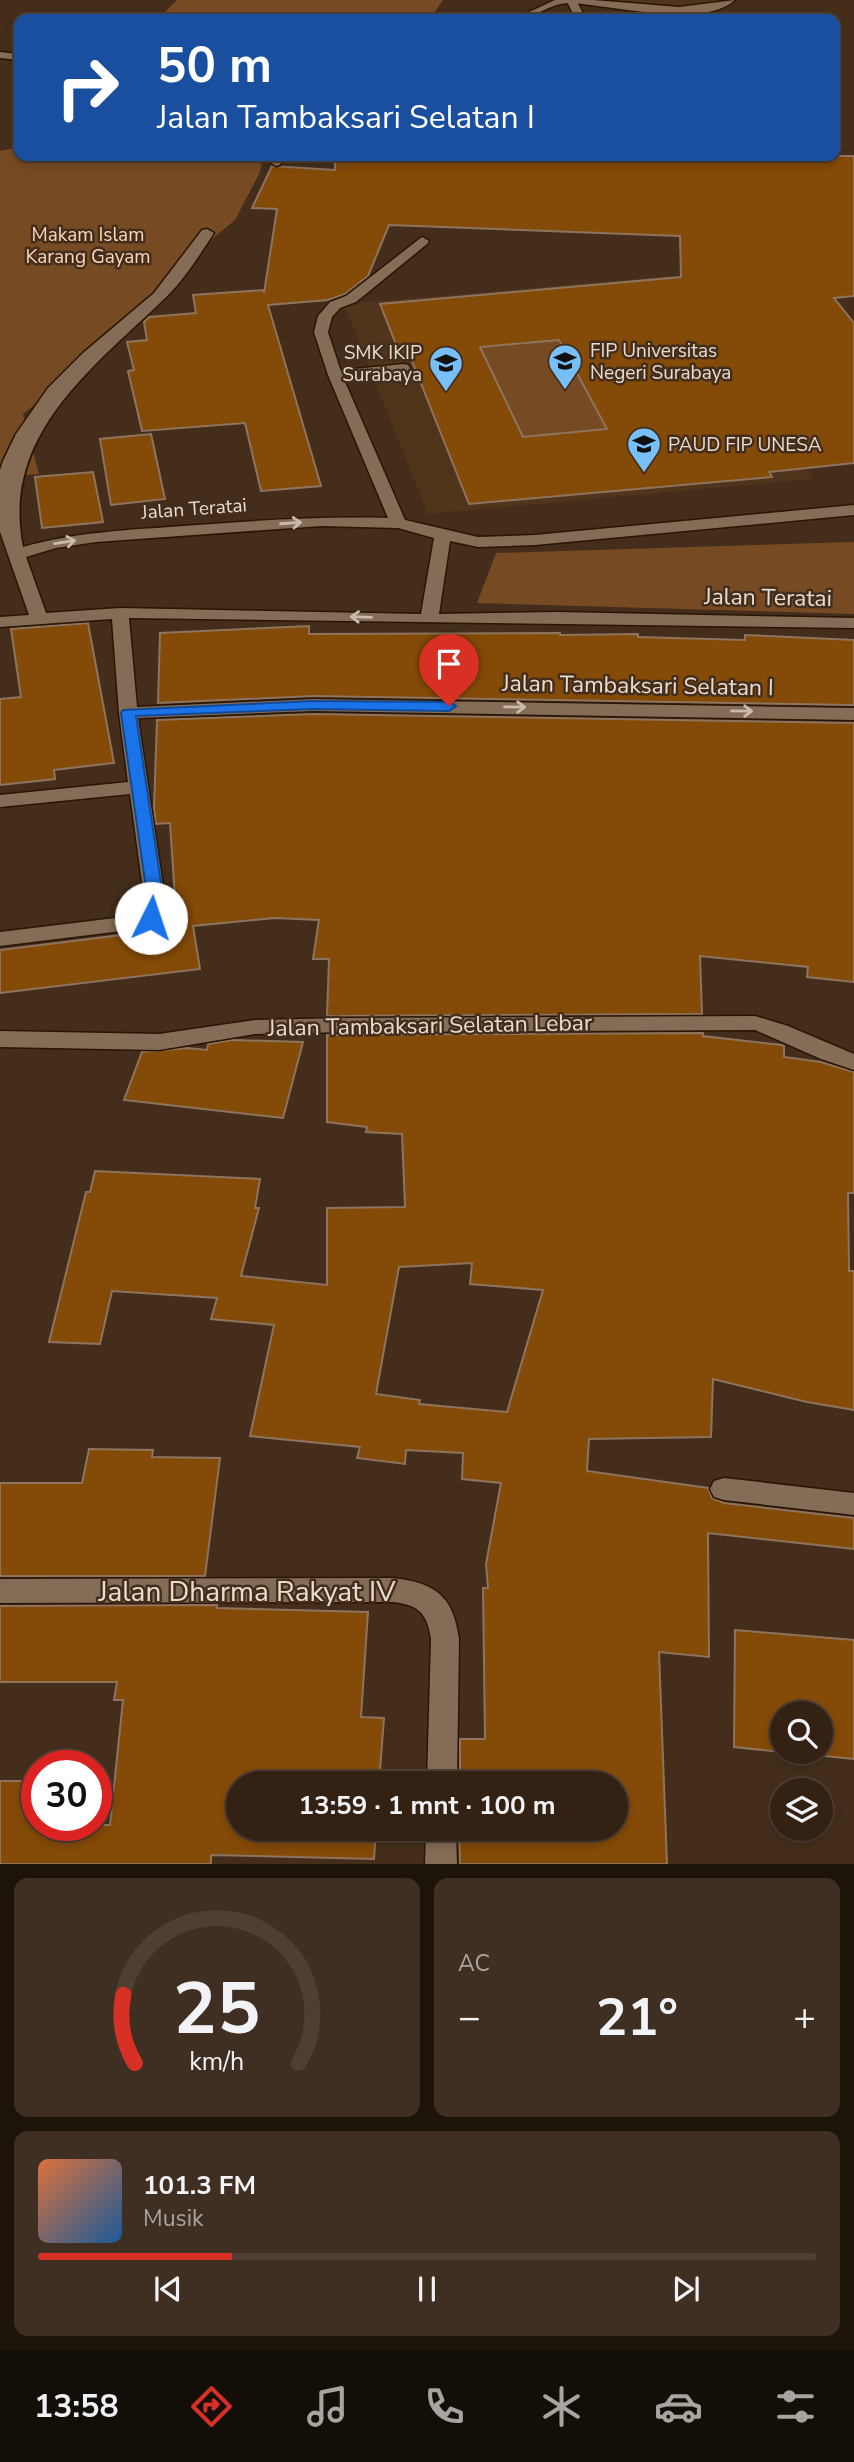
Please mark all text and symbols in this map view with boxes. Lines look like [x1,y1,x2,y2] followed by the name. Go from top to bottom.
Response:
[157,32,272,99] text: 50 m
[42,42,133,133] icon: right
[157,96,535,139] text: Jalan Tambaksari Selatan I
[25,222,151,270] park label: Makam Islam Karang Gayam
[590,338,731,386] place label: FIP Universitas Negeri Surabaya
[342,340,422,388] place label: SMK IKIP Surabaya
[546,342,584,391] school or university icon: FIP Universitas Negeri Surabaya
[427,344,465,393] school or university icon: SMK IKIP Surabaya
[625,425,663,474] school or university icon: PAUD FIP UNESA
[668,432,822,458] place label: PAUD FIP UNESA
[139,492,248,526] street label: Jalan Teratai
[280,516,303,529] one-way arrow
[53,535,76,548] one-way arrow
[703,581,832,614] street label: Jalan Teratai
[350,611,373,624] one-way arrow
[419,634,479,706] pin
[430,645,468,683] icon: arrive
[501,668,774,703] street label: Jalan Tambaksari Selatan I
[503,700,526,714] one-way arrow
[730,705,753,718] one-way arrow
[114,881,188,955] position arrow
[267,1007,593,1044] street label: Jalan Tambaksari Selatan Lebar
[97,1573,396,1611] street label: Jalan Dharma Rakyat IV
[770,1701,833,1841] map controls
[770,1701,833,1764] button: search
[21,1750,112,1841] speed limit sign: 30
[770,1778,833,1841] button: layers
[298,1788,556,1823] text: 13:59 · 1 mnt · 100 m
[458,1948,490,1979] text: AC
[173,1960,261,2060] text: 25
[596,1982,678,2053] text: 21°
[458,1992,481,2043] text: −
[793,1992,816,2043] text: +
[189,2045,245,2079] text: km/h
[143,2168,256,2203] text: 101.3 FM
[143,2203,203,2234] text: Musik
[149,2270,187,2308] icon: previous
[408,2270,446,2308] icon: pause
[667,2270,705,2308] icon: next
[187,2382,236,2431] icon: directions
[303,2382,352,2431] icon: music
[420,2382,469,2431] icon: phone
[537,2382,586,2431] icon: climate
[654,2382,703,2431] icon: car
[771,2382,820,2431] icon: filters
[34,2385,119,2428] text: 13:58

